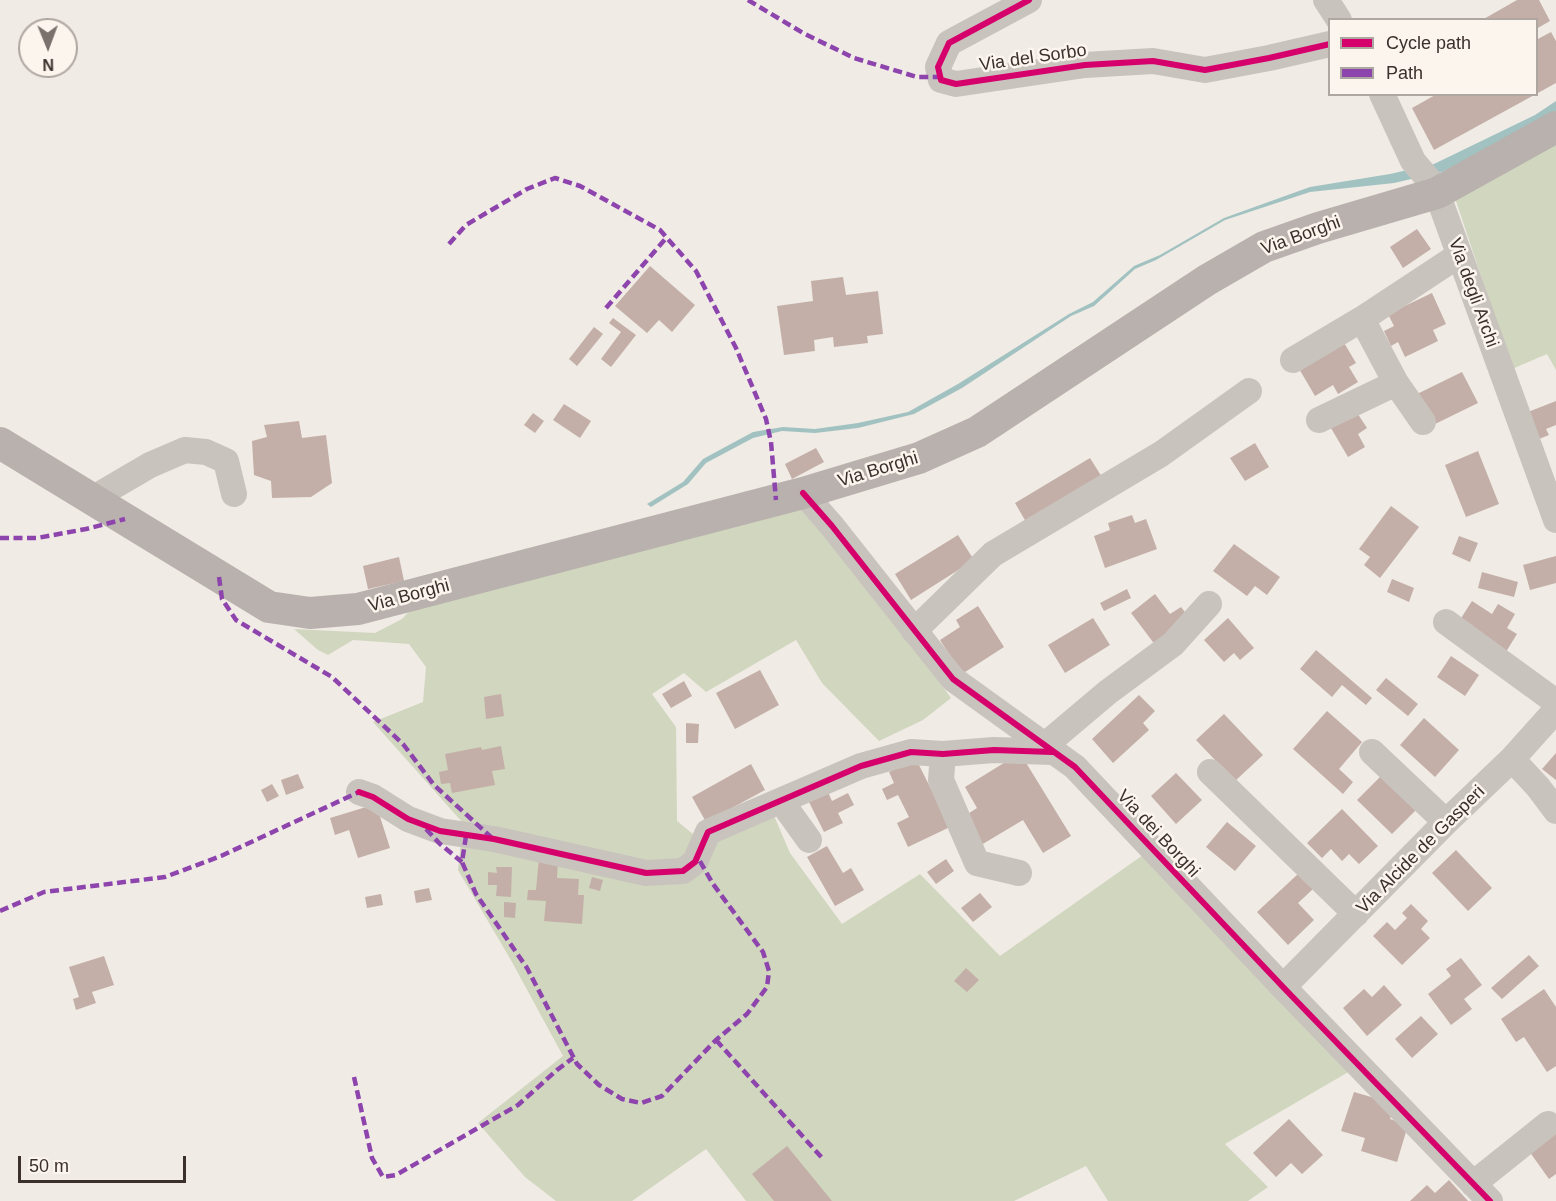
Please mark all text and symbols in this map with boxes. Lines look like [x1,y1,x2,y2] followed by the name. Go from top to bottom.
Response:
[18,18,78,78] north arrow
[1328,18,1538,96] legend
[1386,33,1471,53] text: Cycle path
[978,40,1088,76] street label: Via del Sorbo
[42,56,54,73] text: N
[1386,63,1423,83] text: Path
[1258,212,1344,260] street label: Via Borghi
[1443,235,1503,351] street label: Via degli Archi
[835,448,921,492] street label: Via Borghi
[366,575,452,617] street label: Via Borghi
[1352,781,1490,919] street label: Via Alcide de Gasperi
[1112,786,1204,882] street label: Via dei Borghi
[21,1144,189,1182] scale bar
[29,1156,69,1176] text: 50 m

